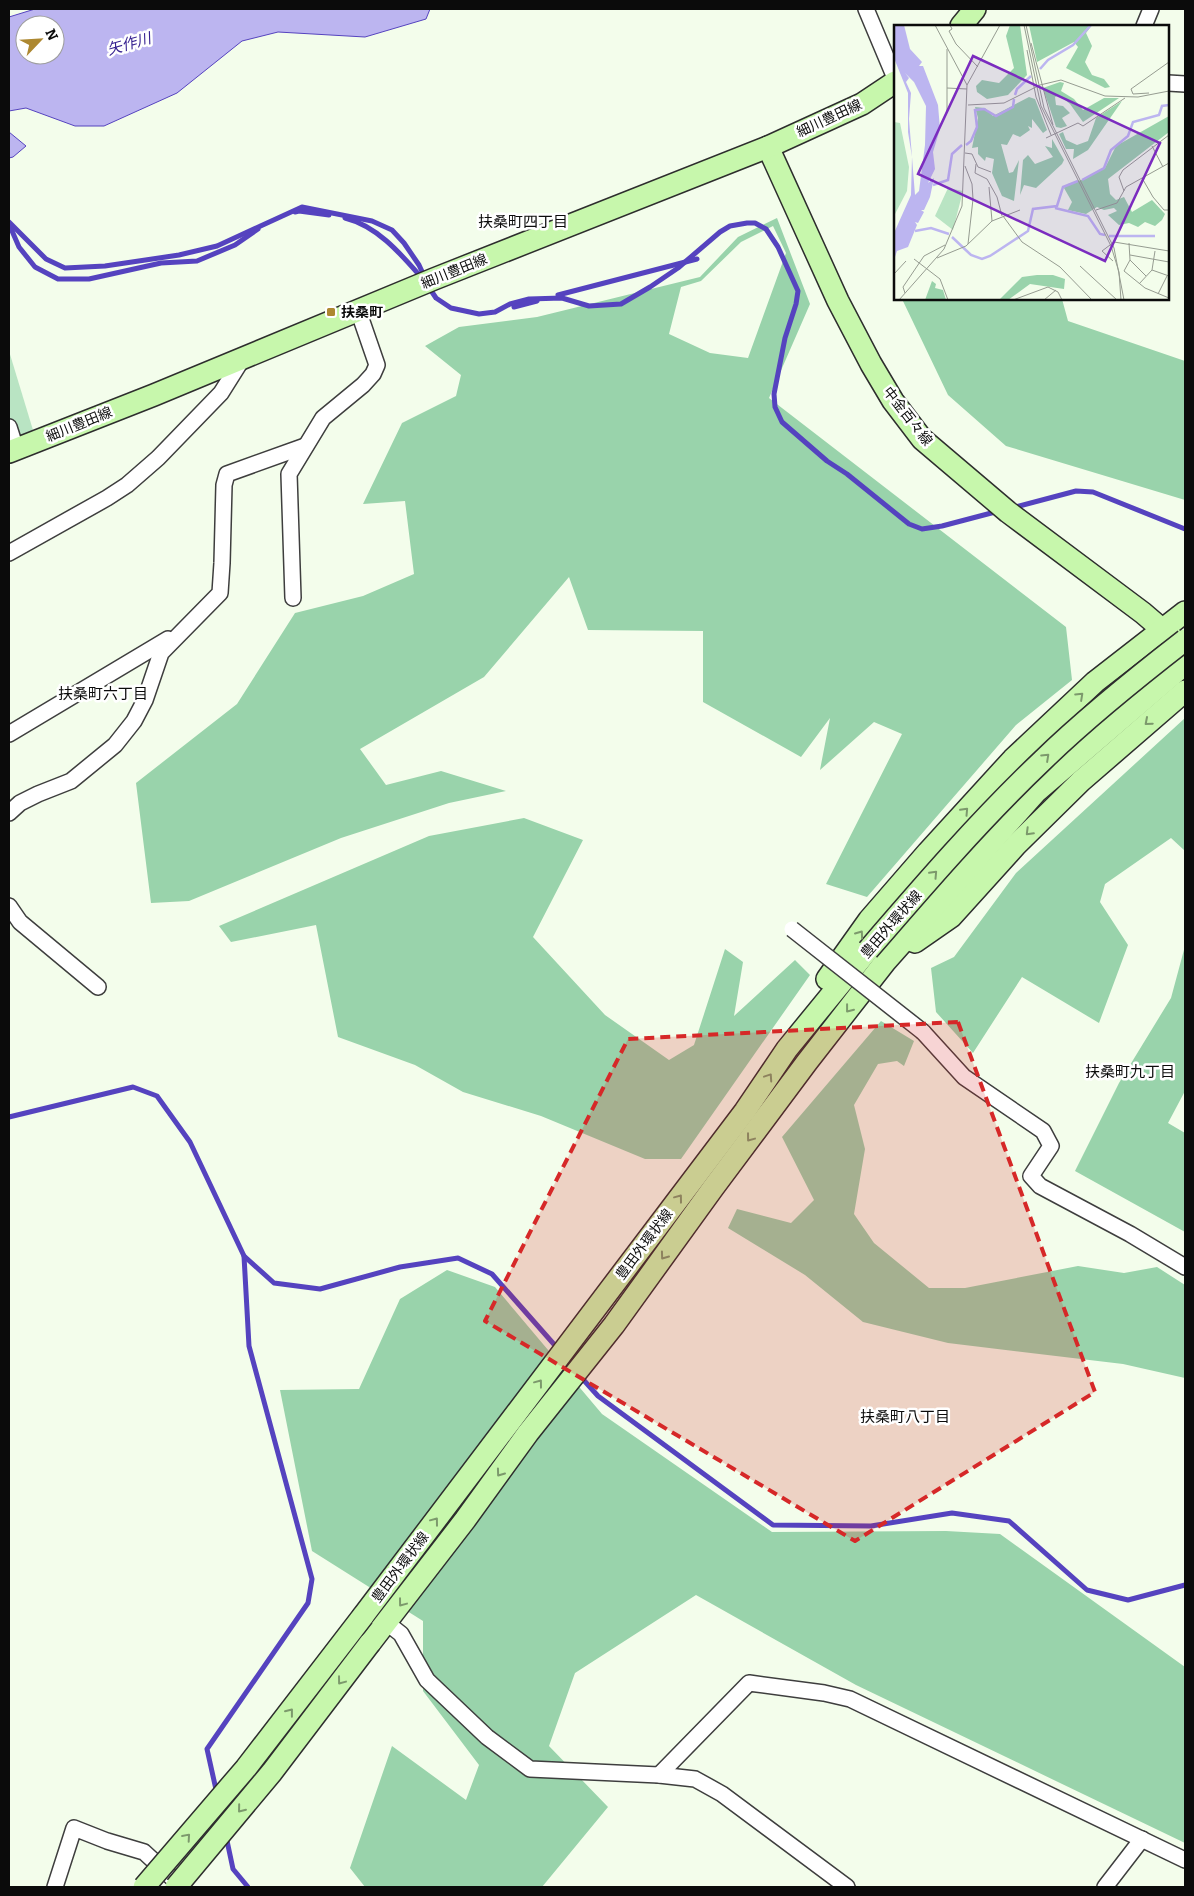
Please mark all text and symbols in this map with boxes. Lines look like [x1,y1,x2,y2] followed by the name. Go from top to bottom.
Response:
[15,15,65,65] north arrow
[894,25,1169,300] inset map
[41,26,61,43] text: N
[105,29,155,59] water label: 矢作川
[794,96,865,141] street label: 細川豊田線
[478,213,568,231] district label: 扶桑町四丁目
[419,250,490,292] street label: 細川豊田線
[341,304,383,321] place label: 扶桑町
[325,306,337,318] marker: 扶桑町
[879,383,936,449] street label: 中金百々線
[44,403,115,445] street label: 細川豊田線
[58,685,148,703] district label: 扶桑町六丁目
[1075,693,1084,702] one-way arrow
[1144,716,1153,725] one-way arrow
[1041,754,1050,763] one-way arrow
[960,807,969,816] one-way arrow
[1026,827,1035,836] one-way arrow
[928,871,937,880] one-way arrow
[857,887,925,962] street label: 豊田外環状線
[854,931,862,940] one-way arrow
[846,1003,854,1012] one-way arrow
[1085,1063,1175,1081] district label: 扶桑町九丁目
[762,1073,772,1082] one-way arrow
[748,1132,756,1141] one-way arrow
[674,1195,682,1204] one-way arrow
[612,1206,676,1283] street label: 豊田外環状線
[661,1250,670,1259] one-way arrow
[533,1379,542,1389] one-way arrow
[860,1408,950,1426] district label: 扶桑町八丁目
[497,1467,506,1477] one-way arrow
[429,1517,438,1527] one-way arrow
[368,1529,432,1606] street label: 豊田外環状線
[399,1597,408,1607] one-way arrow
[338,1675,346,1684] one-way arrow
[285,1708,294,1717] one-way arrow
[237,1804,246,1813] one-way arrow
[181,1834,190,1843] one-way arrow

